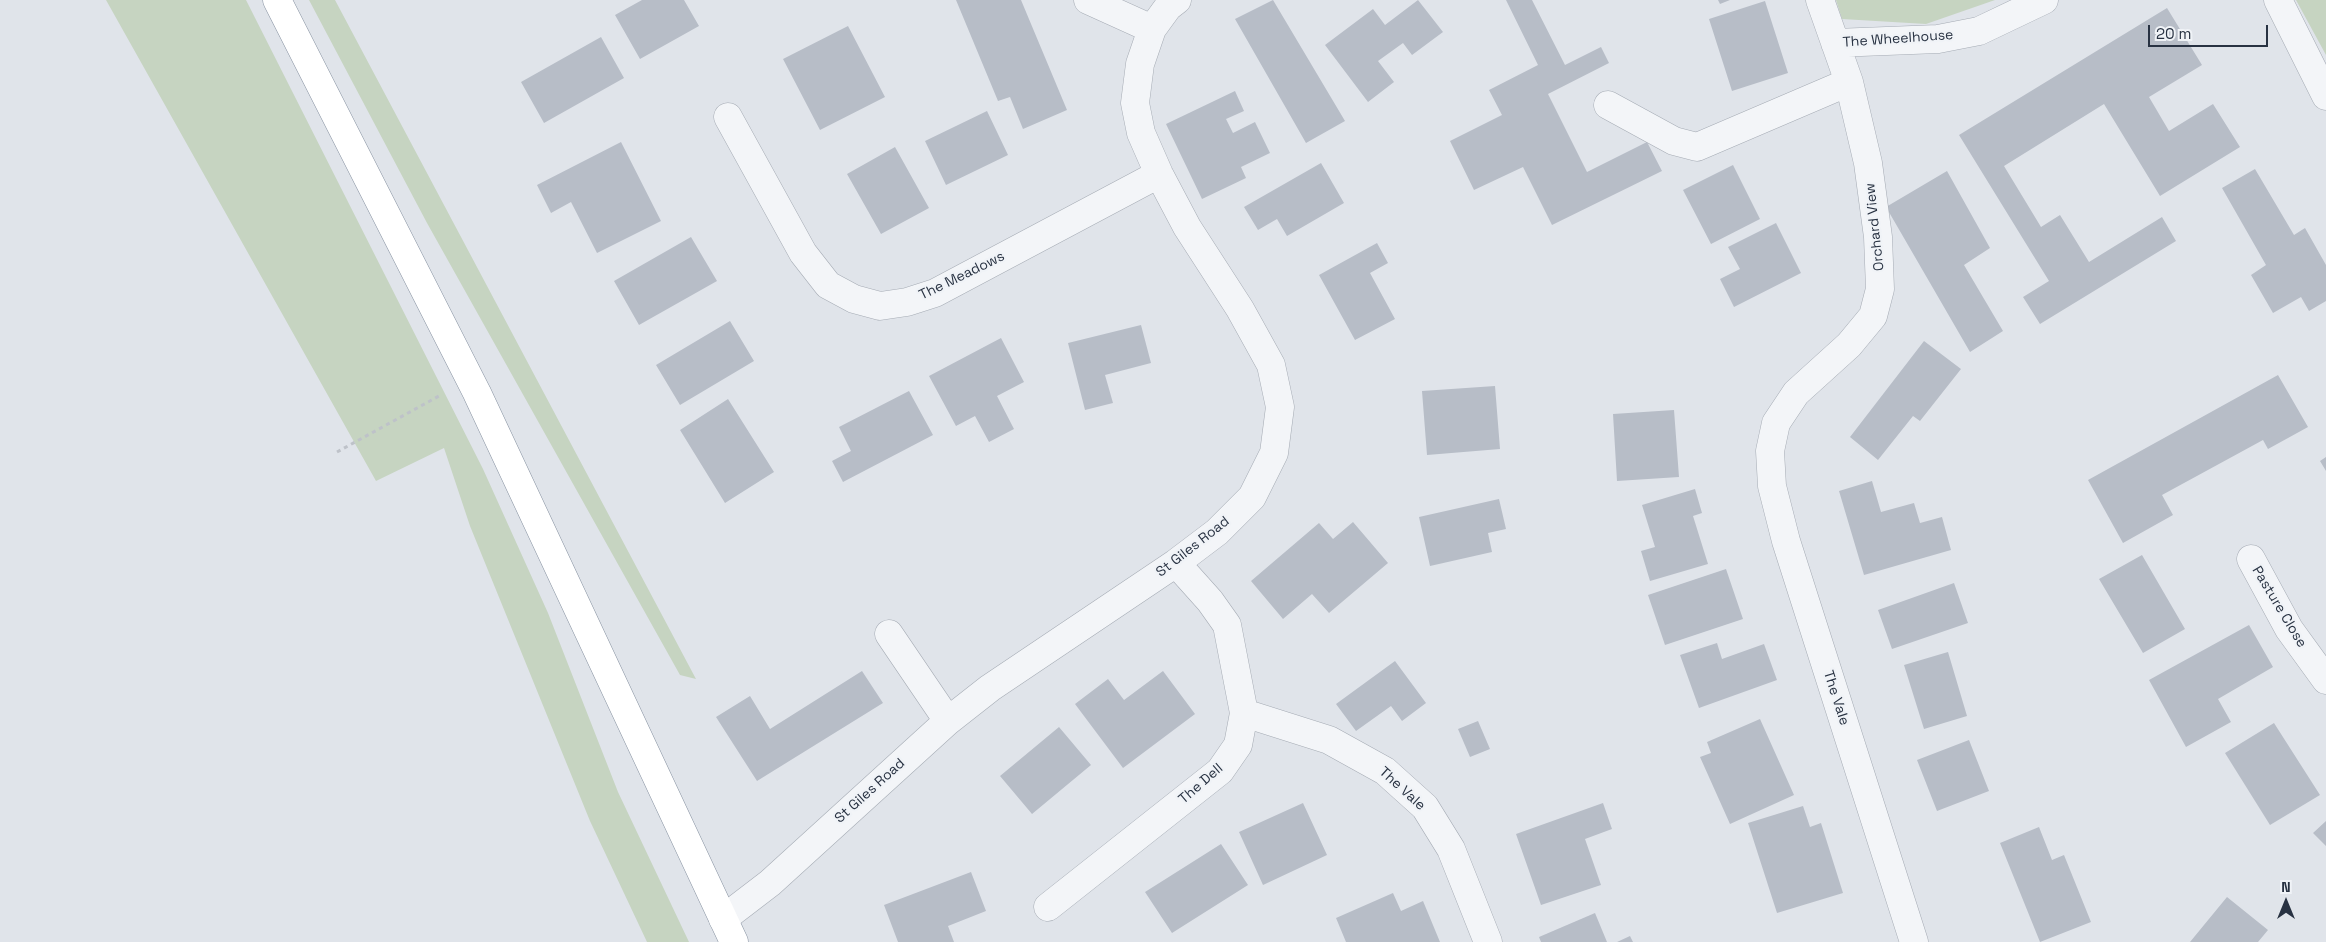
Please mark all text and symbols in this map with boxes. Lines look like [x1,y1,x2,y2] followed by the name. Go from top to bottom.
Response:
[2151,15,2271,47] scale bar
[2156,24,2191,43] text: 20 m
[1842,27,1954,51] street label: The Wheelhouse
[1862,182,1888,272] street label: Orchard View
[917,248,1007,304] street label: The Meadows
[1153,513,1233,581] street label: St Giles Road
[2248,563,2310,651] street label: Pasture Close
[1819,668,1853,728] street label: The Vale
[832,755,908,827] street label: St Giles Road
[1175,760,1227,808] street label: The Dell
[1375,764,1429,814] street label: The Vale
[2261,877,2311,927] north arrow
[2281,878,2291,896] text: N

